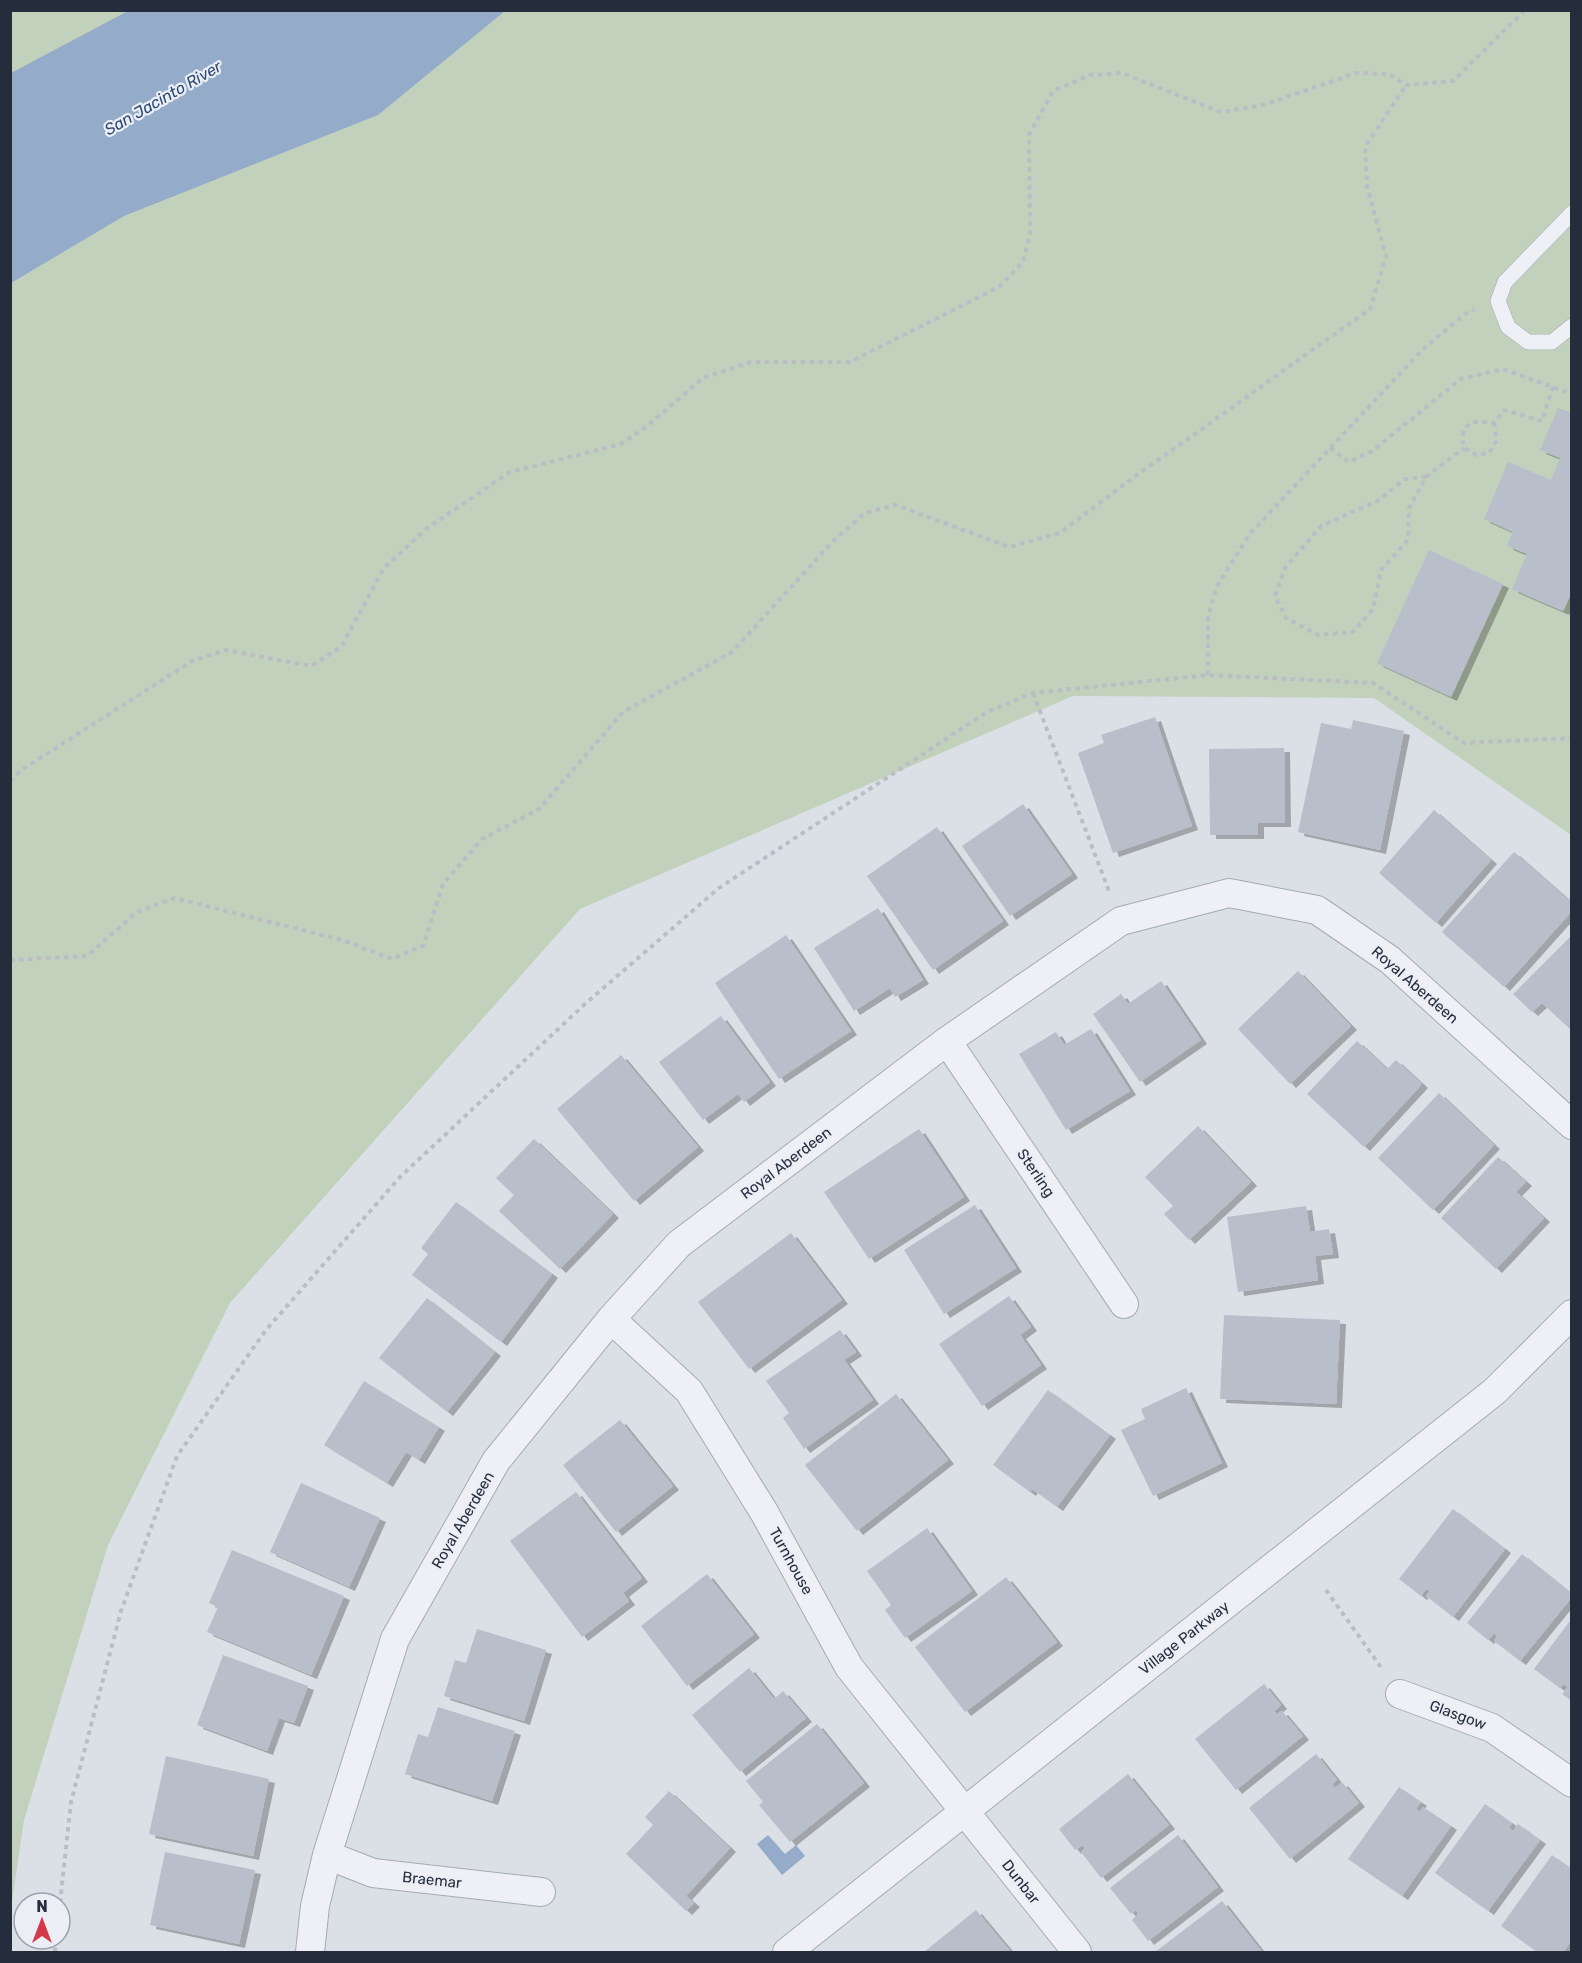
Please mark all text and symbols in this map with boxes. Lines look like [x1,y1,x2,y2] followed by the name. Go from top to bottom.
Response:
[101,56,226,139] water label: San Jacinto River
[1368,942,1462,1028] street label: Royal Aberdeen
[737,1123,835,1203] street label: Royal Aberdeen
[1013,1145,1059,1201] street label: Sterling
[428,1468,498,1572] street label: Royal Aberdeen
[765,1524,817,1598] street label: Turnhouse
[1135,1597,1233,1679] street label: Village Parkway
[1427,1696,1489,1734] street label: Glasgow
[998,1856,1044,1908] street label: Dunbar
[401,1868,463,1892] street label: Braemar
[12,1891,72,1951] north arrow
[36,1897,48,1916] text: N

